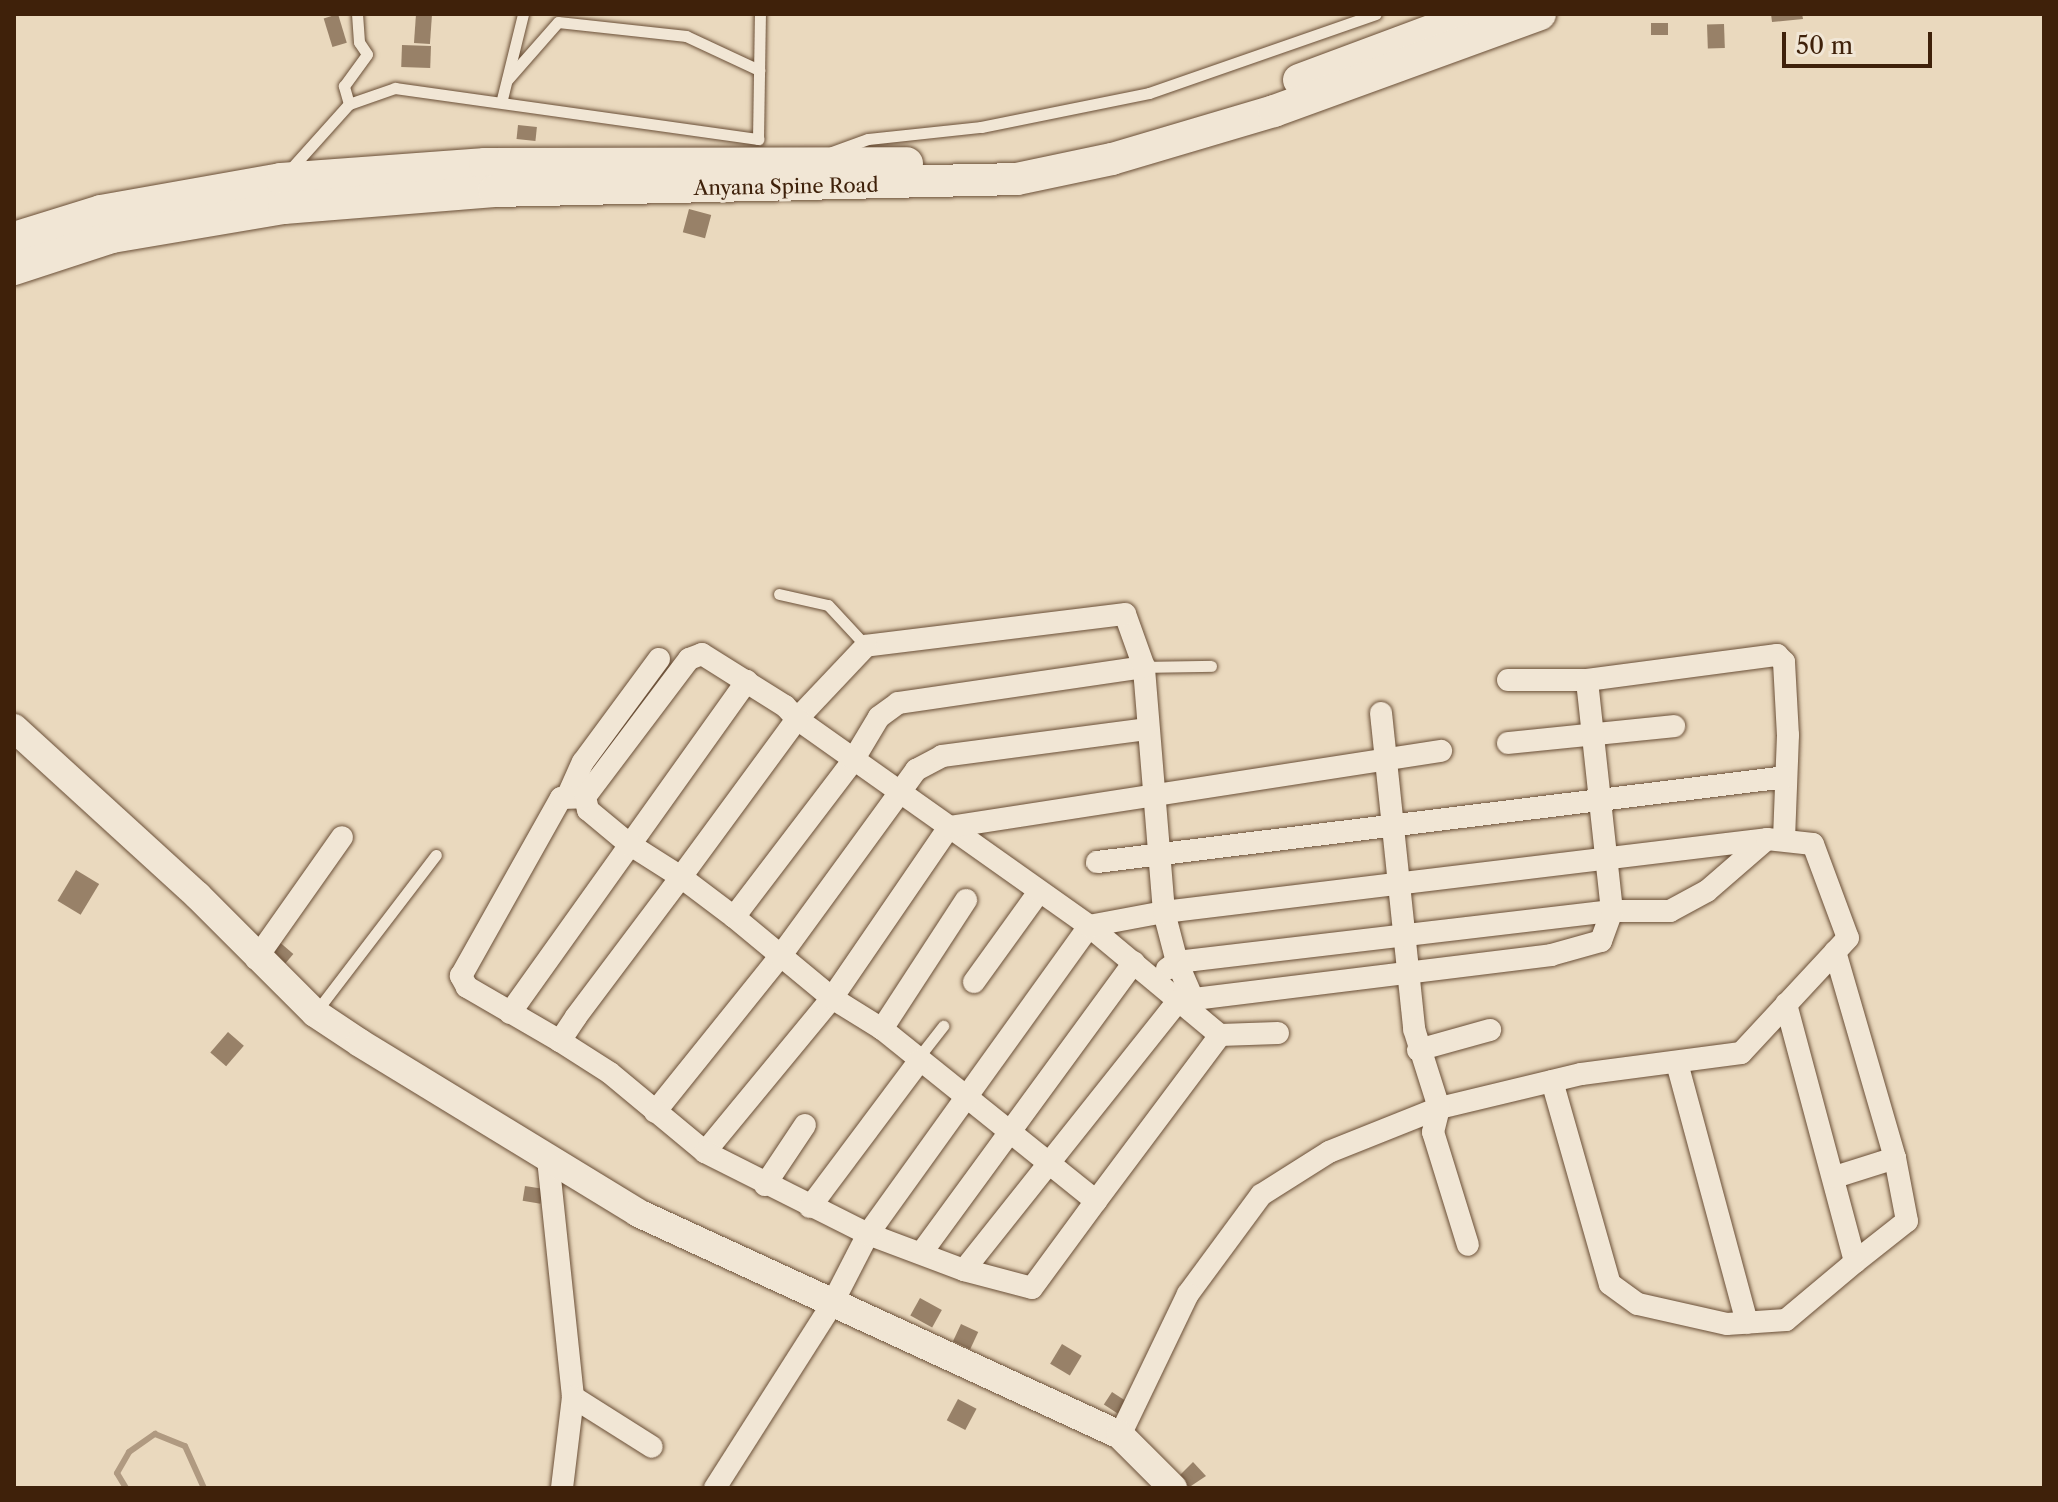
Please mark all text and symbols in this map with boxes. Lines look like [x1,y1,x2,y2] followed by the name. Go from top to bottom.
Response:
[1786,16,1936,66] scale bar
[1796,31,1853,60] text: 50 m
[693,173,879,201] street label: Anyana Spine Road

